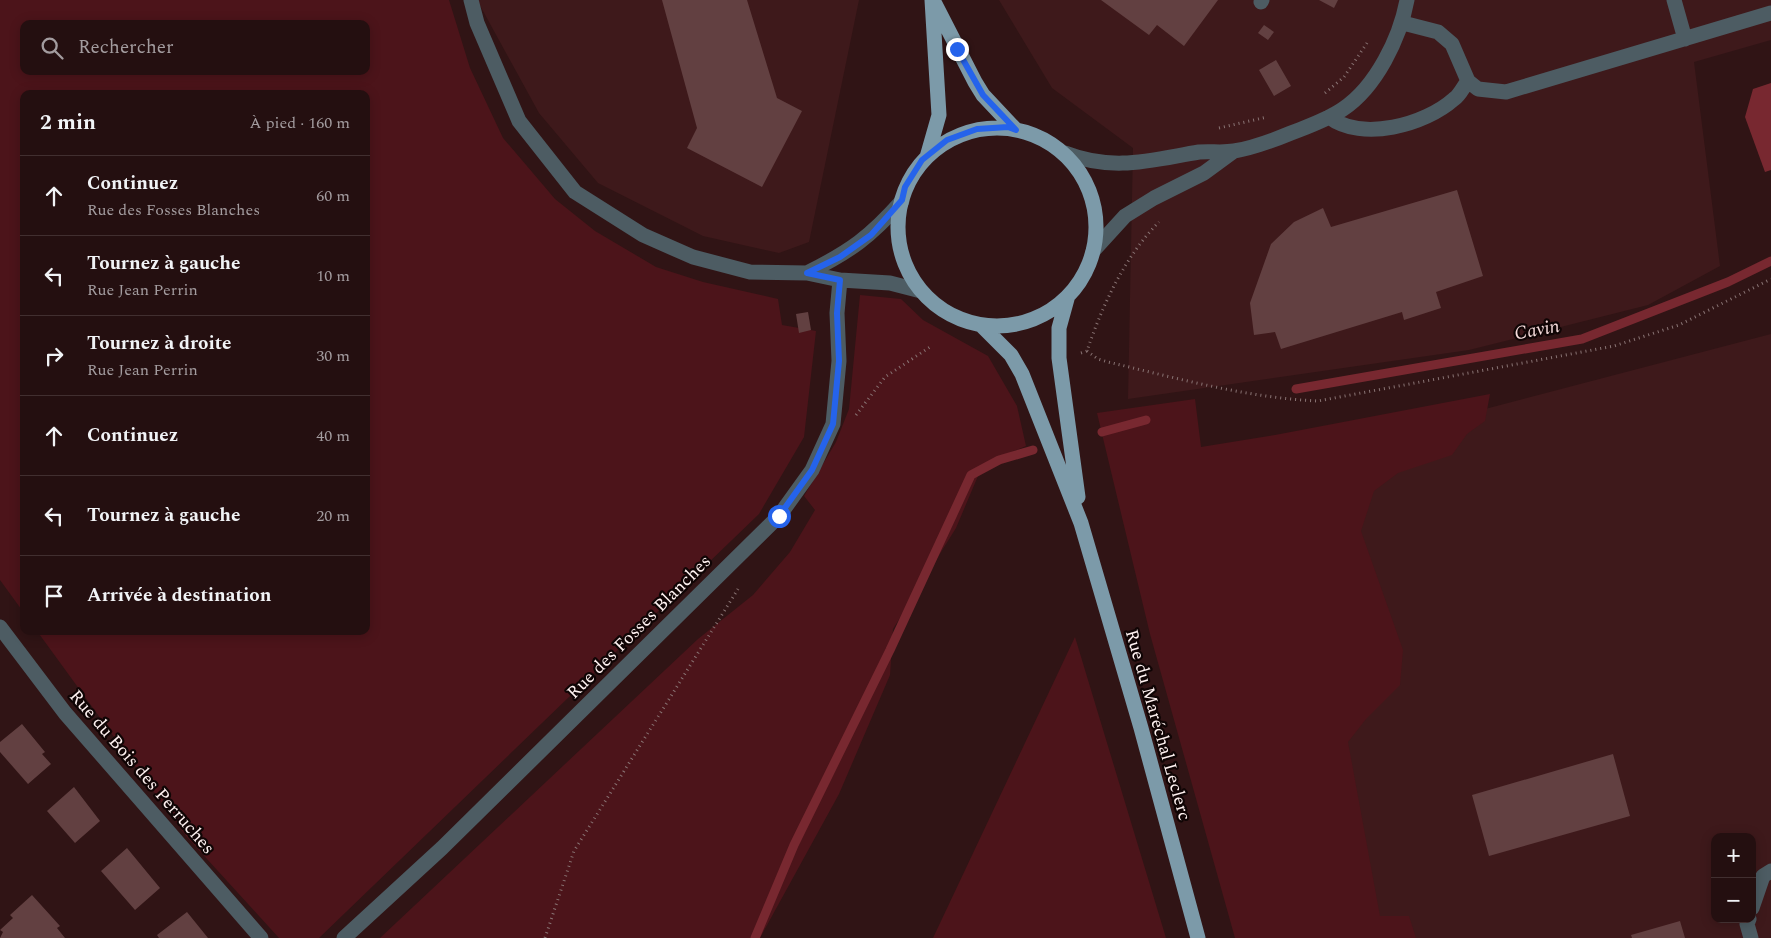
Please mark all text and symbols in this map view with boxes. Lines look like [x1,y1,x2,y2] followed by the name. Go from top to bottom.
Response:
[20,20,370,75] search box
[78,33,174,62] text: Rechercher
[38,34,66,62] icon: search
[946,38,969,61] route end
[40,107,96,139] text: 2 min
[249,111,350,135] text: À pied · 160 m
[87,169,178,198] text: Continuez
[40,182,68,210] icon: ahead
[316,184,350,208] text: 60 m
[87,198,260,222] text: Rue des Fosses Blanches
[87,249,240,278] text: Tournez à gauche
[40,262,68,290] icon: left
[316,264,350,288] text: 10 m
[87,278,198,302] text: Rue Jean Perrin
[1512,312,1562,348] water label: Cavin
[87,329,231,358] text: Tournez à droite
[40,342,68,370] icon: right
[316,344,350,368] text: 30 m
[87,358,198,382] text: Rue Jean Perrin
[87,421,178,450] text: Continuez
[40,422,68,450] icon: ahead
[316,424,350,448] text: 40 m
[87,501,240,530] text: Tournez à gauche
[40,502,68,530] icon: left
[316,504,350,528] text: 20 m
[768,505,791,528] route start
[561,549,717,705] street label: Rue des Fosses Blanches
[87,581,271,610] text: Arrivée à destination
[40,582,68,610] icon: arrive
[1118,626,1198,824] street label: Rue du Maréchal Leclerc
[63,684,221,860] street label: Rue du Bois des Perruches
[1711,833,1756,923] map controls
[1711,833,1756,878] button: +
[1711,878,1756,923] button: −

